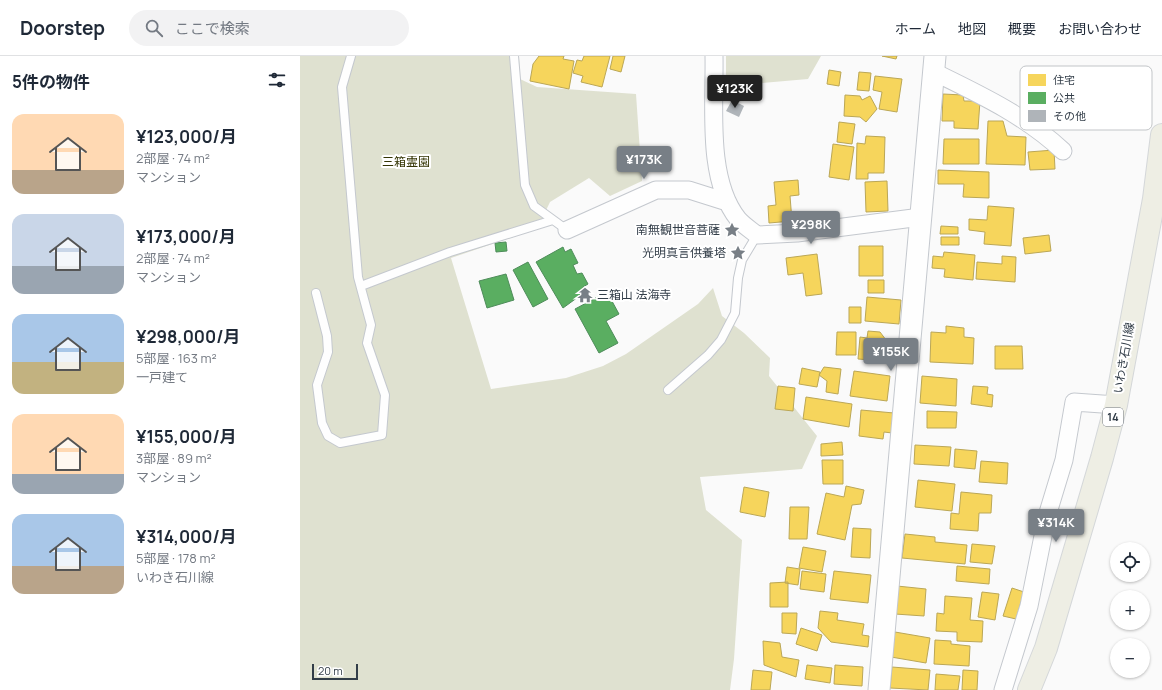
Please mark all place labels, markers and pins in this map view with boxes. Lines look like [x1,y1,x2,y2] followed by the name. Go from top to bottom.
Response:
[707,75,763,109] pin: ¥123K
[616,146,672,180] pin: ¥173K
[783,211,839,245] pin: ¥298K
[636,221,720,238] place label: 南無観世音菩薩
[723,221,741,239] place icon: 南無観世音菩薩
[642,244,726,261] place label: 光明真言供養塔
[729,244,747,262] place icon: 光明真言供養塔
[576,286,594,304] temple icon: 三箱山 法海寺
[597,286,671,303] place label: 三箱山 法海寺
[863,338,919,372] pin: ¥155K
[1028,509,1084,543] pin: ¥314K

